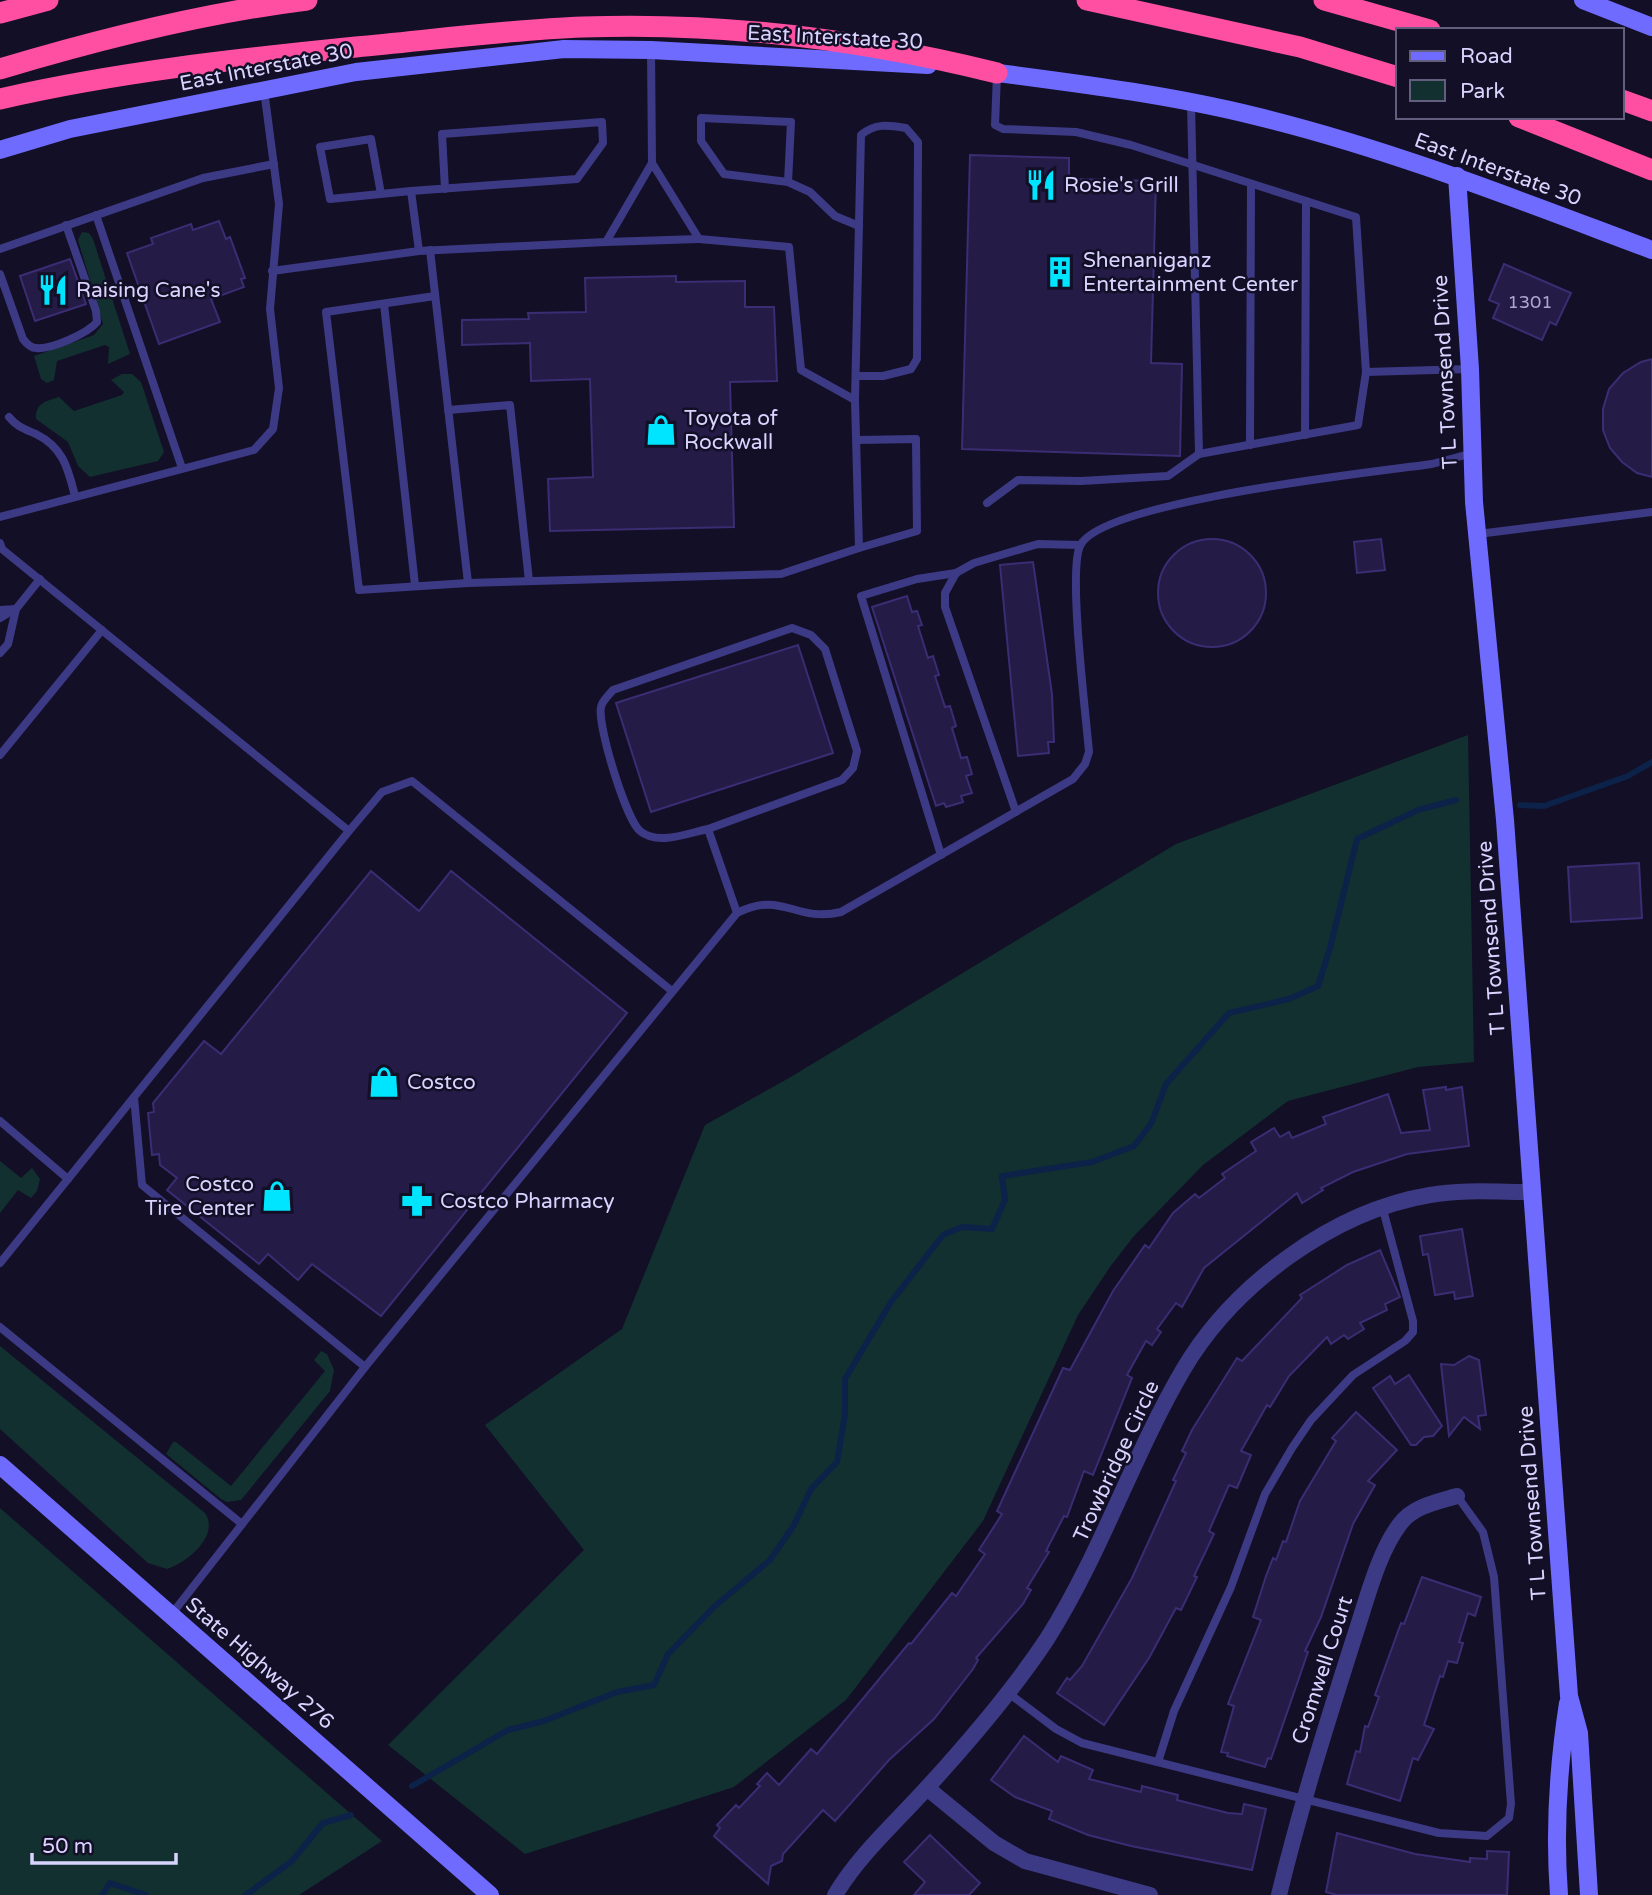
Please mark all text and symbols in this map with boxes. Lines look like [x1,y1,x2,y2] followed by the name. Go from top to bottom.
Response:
[747,20,923,55] street label: East Interstate 30
[1396,28,1624,119] legend
[177,38,355,97] street label: East Interstate 30
[1460,44,1513,69] text: Road
[1460,79,1505,104] text: Park
[1411,128,1585,211] street label: East Interstate 30
[1024,168,1058,202] restaurant icon: Rosie's Grill
[1064,173,1179,198] place label: Rosie's Grill
[1083,248,1298,297] place label: Shenaniganz Entertainment Center
[1043,255,1077,289] building icon: Shenaniganz Entertainment Center
[36,273,70,307] restaurant icon: Raising Cane's
[1428,274,1463,470] street label: T L Townsend Drive
[76,278,221,303] place label: Raising Cane's
[1507,291,1553,313] house number: 1301
[684,406,778,455] place label: Toyota of Rockwall
[644,413,678,447] shop icon: Toyota of Rockwall
[1472,840,1511,1036] street label: T L Townsend Drive
[367,1065,401,1099] shop icon: Costco
[407,1070,476,1095] place label: Costco
[145,1172,254,1221] place label: Costco Tire Center
[260,1179,294,1213] shop icon: Costco Tire Center
[400,1184,434,1218] pharmacy icon: Costco Pharmacy
[440,1189,614,1214] place label: Costco Pharmacy
[1068,1377,1165,1546] street label: Trowbridge Circle
[1513,1405,1552,1601] street label: T L Townsend Drive
[180,1592,339,1735] street label: State Highway 276
[1287,1593,1358,1747] street label: Cromwell Court
[32,1822,175,1866] scale bar
[42,1834,93,1859] text: 50 m

